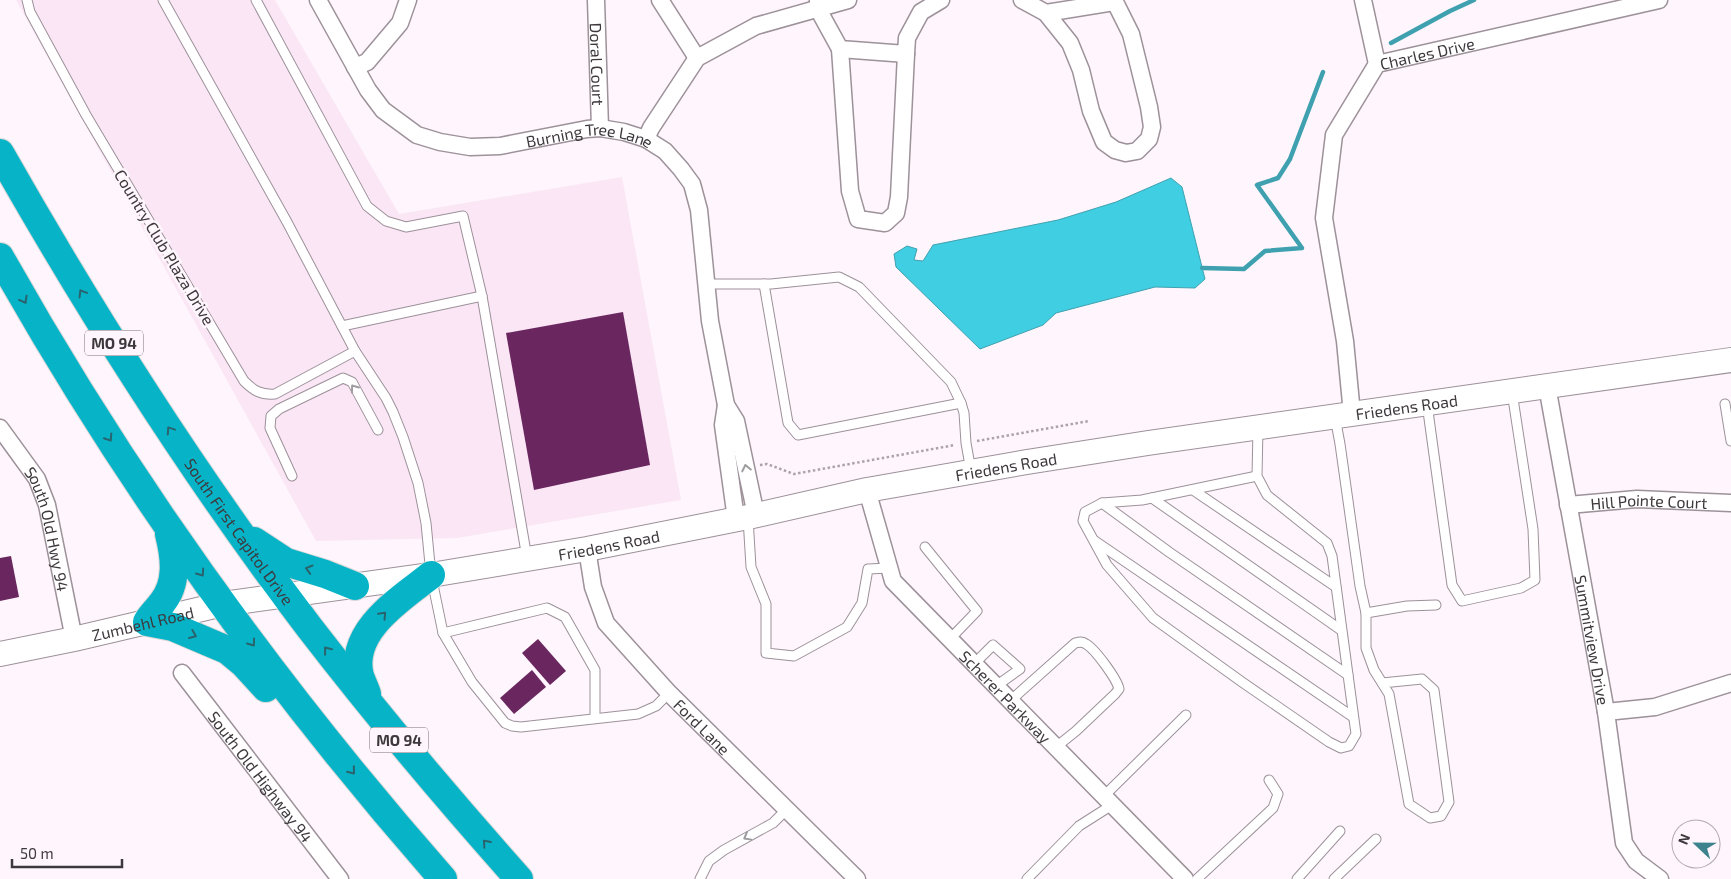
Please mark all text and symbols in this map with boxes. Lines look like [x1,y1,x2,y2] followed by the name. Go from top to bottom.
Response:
[587,22,609,106] street label: Doral Court
[1378,33,1476,73] street label: Charles Drive
[524,118,657,151] street label: Burning Tree Lane
[111,166,219,328] street label: Country Club Plaza Drive
[79,290,89,299] one-way arrow
[18,294,28,303] one-way arrow
[85,330,143,356] road number: MO 94
[351,384,360,393] one-way arrow
[1354,390,1459,423] street label: Friedens Road
[167,426,176,436] one-way arrow
[103,433,112,442] one-way arrow
[954,448,1058,484] street label: Friedens Road
[181,454,298,608] street label: South First Capitol Drive
[21,462,74,593] street label: South Old Hwy 94
[741,463,751,472] one-way arrow
[1589,489,1708,513] street label: Hill Pointe Court
[557,525,661,563] street label: Friedens Road
[306,565,314,575] one-way arrow
[194,567,204,576] one-way arrow
[1572,573,1614,706] street label: Summitview Drive
[90,602,195,644] street label: Zumbehl Road
[377,612,386,621] one-way arrow
[189,630,197,640] one-way arrow
[246,638,255,647] one-way arrow
[956,646,1056,747] street label: Scherer Parkway
[325,647,333,656] one-way arrow
[670,694,735,758] street label: Ford Lane
[205,707,317,846] street label: South Old Highway 94
[370,728,428,752] road number: MO 94
[346,766,355,775] one-way arrow
[1671,819,1721,869] north arrow
[744,831,753,841] one-way arrow
[1674,831,1693,847] text: N
[12,836,122,868] scale bar
[483,839,492,848] one-way arrow
[20,844,54,862] text: 50 m

